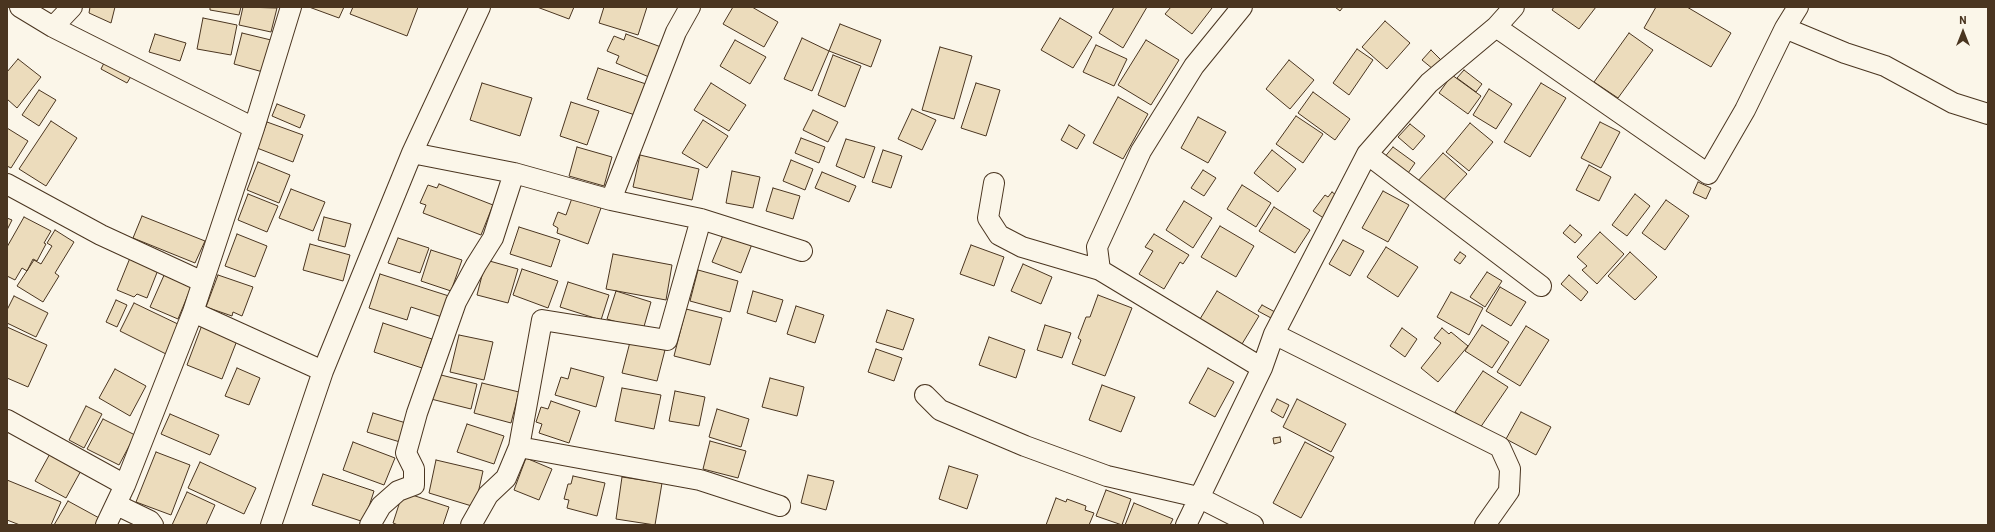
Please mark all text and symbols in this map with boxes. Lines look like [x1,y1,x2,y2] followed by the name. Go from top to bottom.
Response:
[1943,12,1983,52] north arrow
[1959,13,1967,26] text: N

